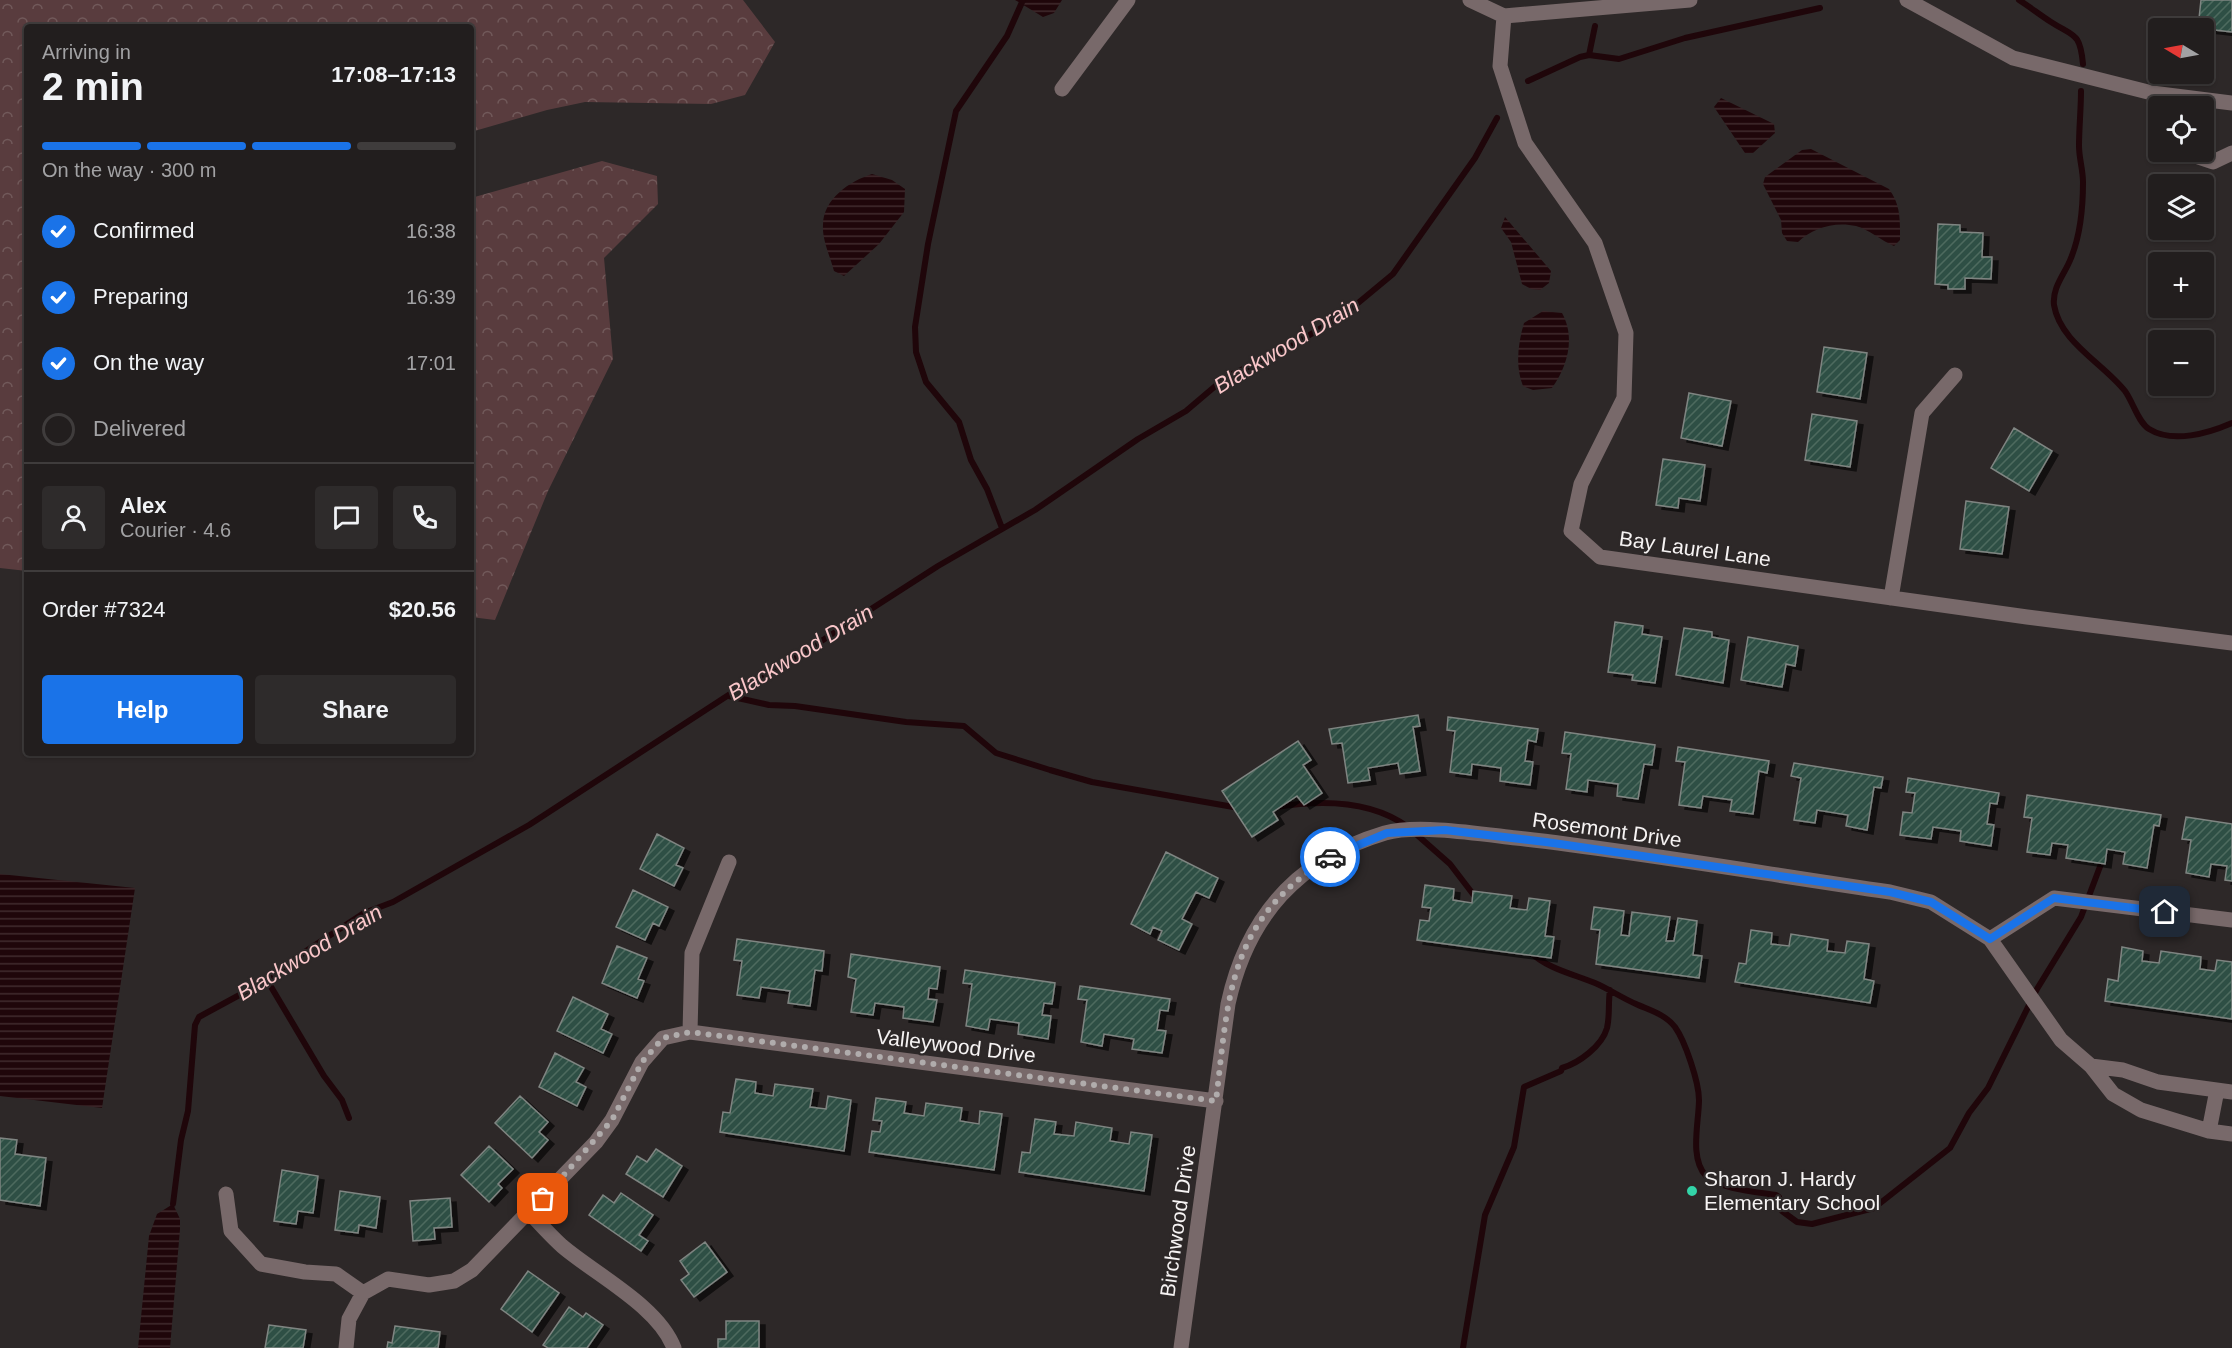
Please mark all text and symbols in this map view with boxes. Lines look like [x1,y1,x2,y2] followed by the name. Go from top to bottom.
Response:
[2148,18,2214,84] north arrow
[2148,18,2214,396] map controls
[42,41,131,63] text: Arriving in
[331,62,456,87] text: 17:08–17:13
[42,65,144,108] text: 2 min
[2148,96,2214,162] button: locate
[42,159,217,181] text: On the way · 300 m
[2148,174,2214,240] button: layers
[42,215,75,248] icon: check
[93,218,194,243] text: Confirmed
[406,220,456,242] text: 16:38
[2148,252,2214,318] button: +
[42,281,75,314] icon: check
[93,284,188,309] text: Preparing
[406,286,456,308] text: 16:39
[1209,292,1363,399] water label: Blackwood Drain
[2148,330,2214,396] button: −
[42,347,75,380] icon: check
[93,350,204,375] text: On the way
[406,352,456,374] text: 17:01
[93,416,186,441] text: Delivered
[42,486,105,549] button: person
[315,486,378,549] button: chat
[393,486,456,549] button: phone
[120,493,166,518] text: Alex
[120,519,231,541] text: Courier · 4.6
[1618,526,1772,571] street label: Bay Laurel Lane
[42,597,166,622] text: Order #7324
[389,597,456,622] text: $20.56
[723,599,877,706] water label: Blackwood Drain
[42,675,243,744] button: Help
[255,675,456,744] button: Share
[1531,808,1683,851] street label: Rosemont Drive
[1300,827,1360,887] courier
[1314,841,1347,874] icon: car
[2139,886,2190,937] pin
[2148,895,2181,928] icon: home
[232,899,386,1006] water label: Blackwood Drain
[875,1024,1037,1067] street label: Valleywood Drive
[1155,1144,1200,1298] street label: Birchwood Drive
[1704,1167,1880,1214] place label: Sharon J. Hardy Elementary School
[517,1173,568,1224] pin
[526,1182,559,1215] icon: bag
[1685,1184,1699,1198] marker: Sharon J. Hardy Elementary School

